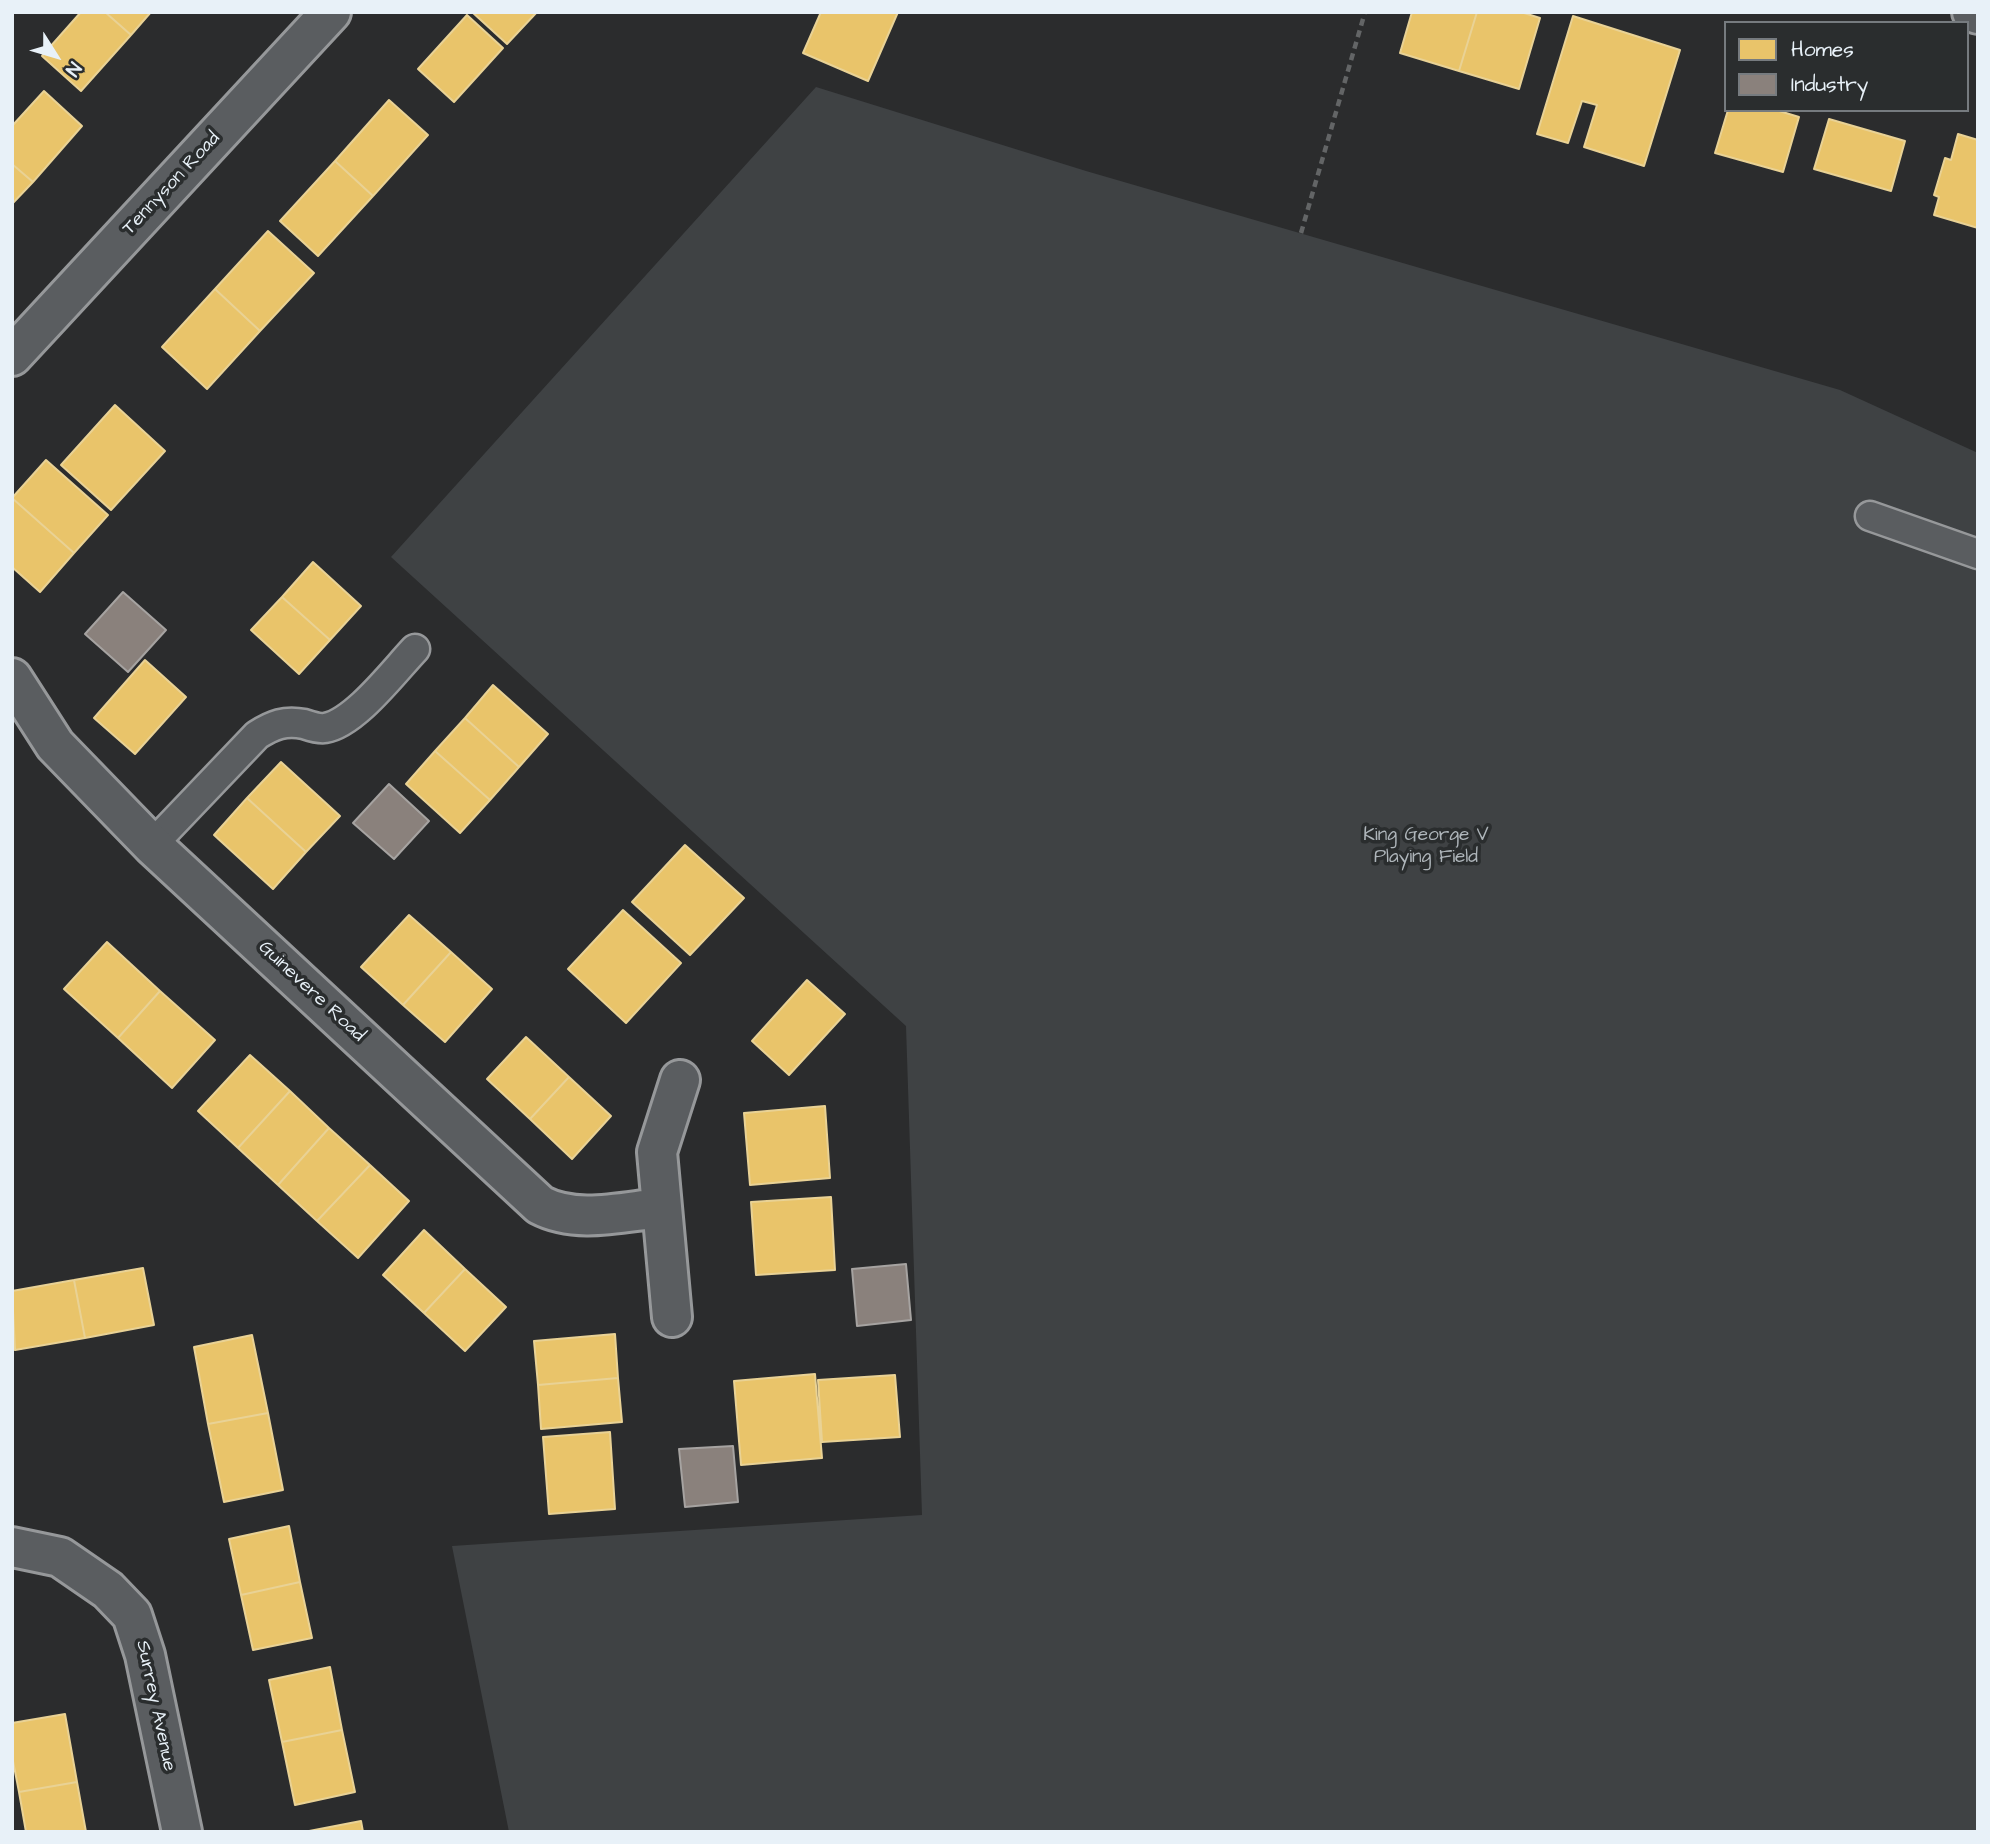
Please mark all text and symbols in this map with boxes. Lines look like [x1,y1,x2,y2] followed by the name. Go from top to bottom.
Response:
[21,21,91,91] north arrow
[1724,21,1969,112] legend
[1791,35,1854,64] text: Homes
[59,56,88,82] text: N
[1791,70,1868,99] text: Industry
[118,128,226,240] street label: Tennyson Road
[1363,825,1489,869] park label: King George V Playing Field
[253,937,369,1047] street label: Guinevere Road
[130,1639,180,1773] street label: Surrey Avenue

